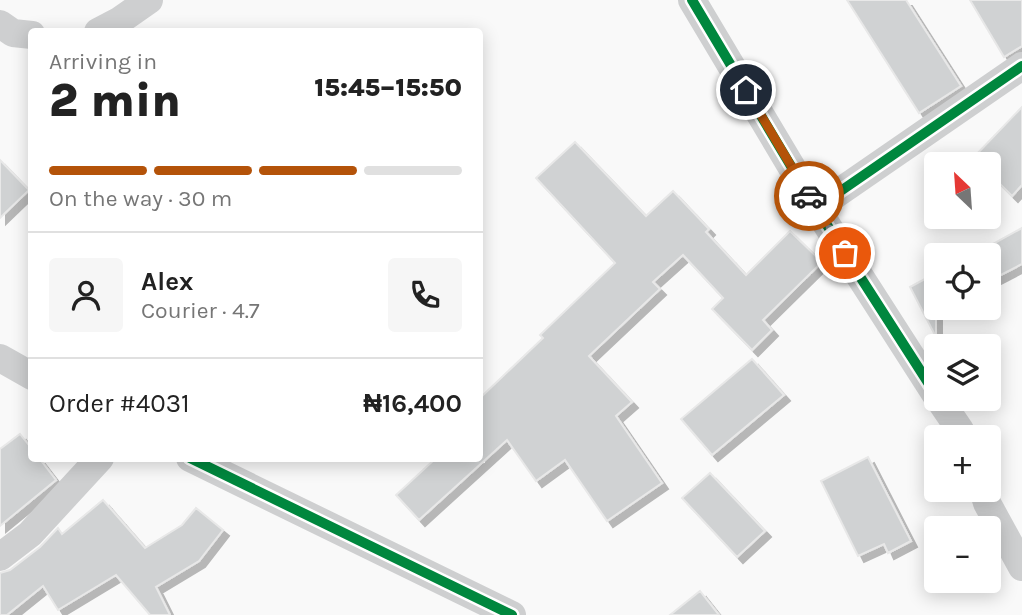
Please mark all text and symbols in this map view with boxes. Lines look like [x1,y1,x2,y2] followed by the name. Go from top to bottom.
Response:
[49,48,157,75] text: Arriving in
[716,60,776,120] pin
[727,71,765,109] icon: home
[314,72,462,103] text: 15:45–15:50
[49,74,181,128] text: 2 min
[924,152,1001,229] north arrow
[924,152,1001,593] map controls
[774,161,844,231] courier
[790,177,828,215] icon: car
[49,185,232,212] text: On the way · 30 m
[815,223,875,283] pin
[826,234,864,272] icon: bag
[924,243,1001,320] button: locate
[49,258,123,332] button: person
[388,258,462,332] button: phone
[141,266,193,297] text: Alex
[141,297,260,324] text: Courier · 4.7
[924,334,1001,411] button: layers
[49,388,190,419] text: Order #4031
[363,388,462,419] text: ₦16,400
[924,425,1001,502] button: +
[924,516,1001,593] button: −

